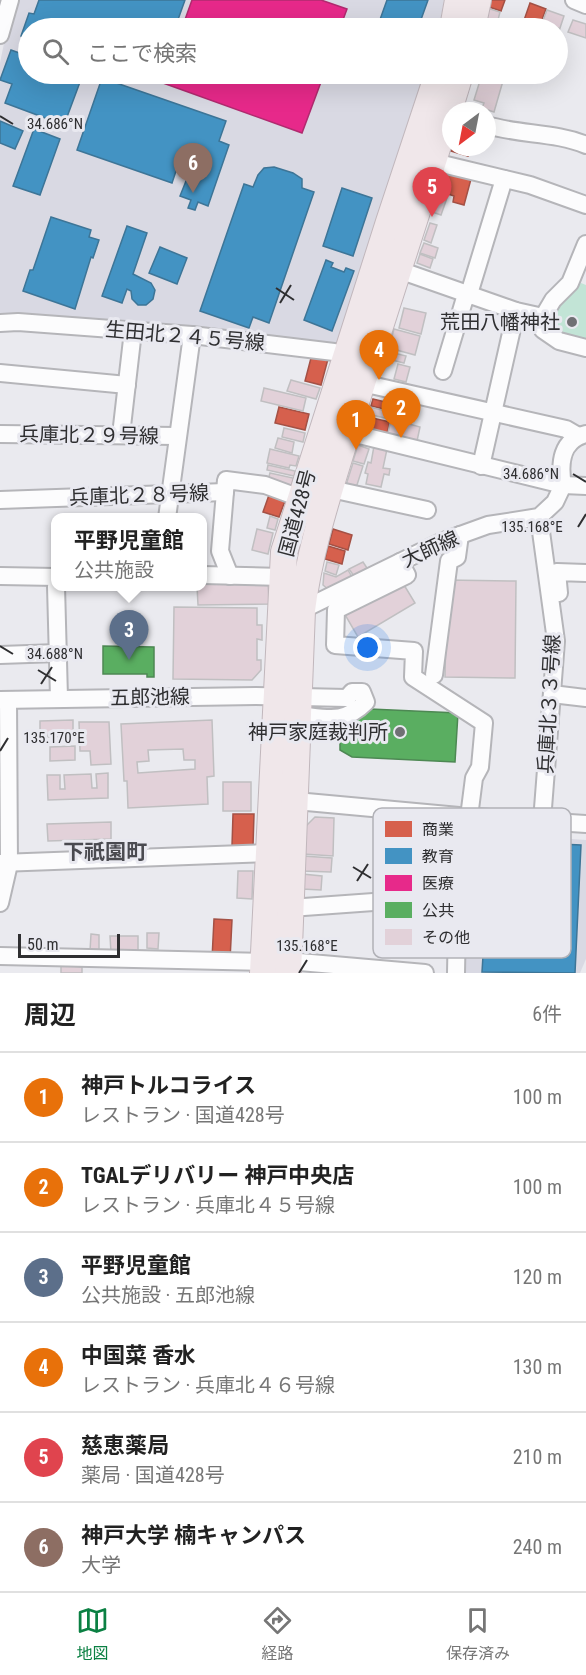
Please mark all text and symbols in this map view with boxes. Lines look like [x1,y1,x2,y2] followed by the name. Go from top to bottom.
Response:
[18,18,568,84] search box
[39,35,72,68] icon: search
[87,41,197,66] text: ここで検索
[442,102,496,156] north arrow
[27,115,83,133] text: 34.686°N
[174,144,212,193] pin: 6
[412,168,452,217] pin: 5
[440,310,560,334] place label: 荒田八幡神社
[565,315,579,329] marker: 荒田八幡神社
[104,317,266,355] street label: 生田北２４５号線
[360,330,398,380] pin: 4
[382,388,420,438] pin: 2
[336,400,376,450] pin: 1
[19,422,159,448] street label: 兵庫北２９号線
[503,465,559,483] text: 34.686°N
[274,467,320,559] street label: 国道428号
[69,481,209,509] street label: 兵庫北２８号線
[51,513,207,591] popup
[501,518,563,536] text: 135.168°E
[398,526,462,572] street label: 大師線
[74,528,184,553] text: 平野児童館
[74,558,154,582] text: 公共施設
[110,610,148,660] pin: 3
[353,633,382,662] your location
[533,633,565,775] street label: 兵庫北３３号線
[27,645,83,663] text: 34.688°N
[110,684,190,710] street label: 五郎池線
[248,720,388,744] place label: 神戸家庭裁判所
[393,725,407,739] marker: 神戸家庭裁判所
[23,729,85,747] text: 135.170°E
[373,808,571,958] legend
[422,820,454,839] text: 商業
[63,840,147,864] district label: 下祇園町
[422,847,454,866] text: 教育
[422,874,454,893] text: 医療
[422,901,454,920] text: 公共
[422,928,470,947] text: その他
[18,931,120,959] scale bar
[27,935,59,954] text: 50 m
[276,937,338,955] text: 135.168°E
[24,1000,76,1030] text: 周辺
[532,1002,562,1026] text: 6件
[81,1073,256,1098] text: 神戸トルコライス
[38,1085,49,1109] text: 1
[513,1085,562,1109] text: 100 m
[81,1103,285,1127] text: レストラン · 国道428号
[81,1163,354,1188] text: TGALデリバリー 神戸中央店
[38,1175,49,1199] text: 2
[513,1175,562,1199] text: 100 m
[81,1193,335,1217] text: レストラン · 兵庫北４５号線
[81,1253,191,1278] text: 平野児童館
[38,1265,49,1289] text: 3
[513,1265,562,1289] text: 120 m
[81,1283,255,1307] text: 公共施設 · 五郎池線
[81,1343,196,1368] text: 中国菜 香水
[38,1355,49,1379] text: 4
[513,1355,562,1379] text: 130 m
[81,1373,335,1397] text: レストラン · 兵庫北４６号線
[81,1433,169,1458] text: 慈恵薬局
[38,1445,49,1469] text: 5
[513,1445,562,1469] text: 210 m
[81,1463,225,1487] text: 薬局 · 国道428号
[81,1523,306,1548] text: 神戸大学 楠キャンパス
[38,1535,49,1559] text: 6
[513,1535,562,1559] text: 240 m
[81,1553,121,1577] text: 大学
[76,1604,109,1664] tab: 地図
[261,1604,294,1664] tab: 経路
[446,1604,510,1664] tab: 保存済み

